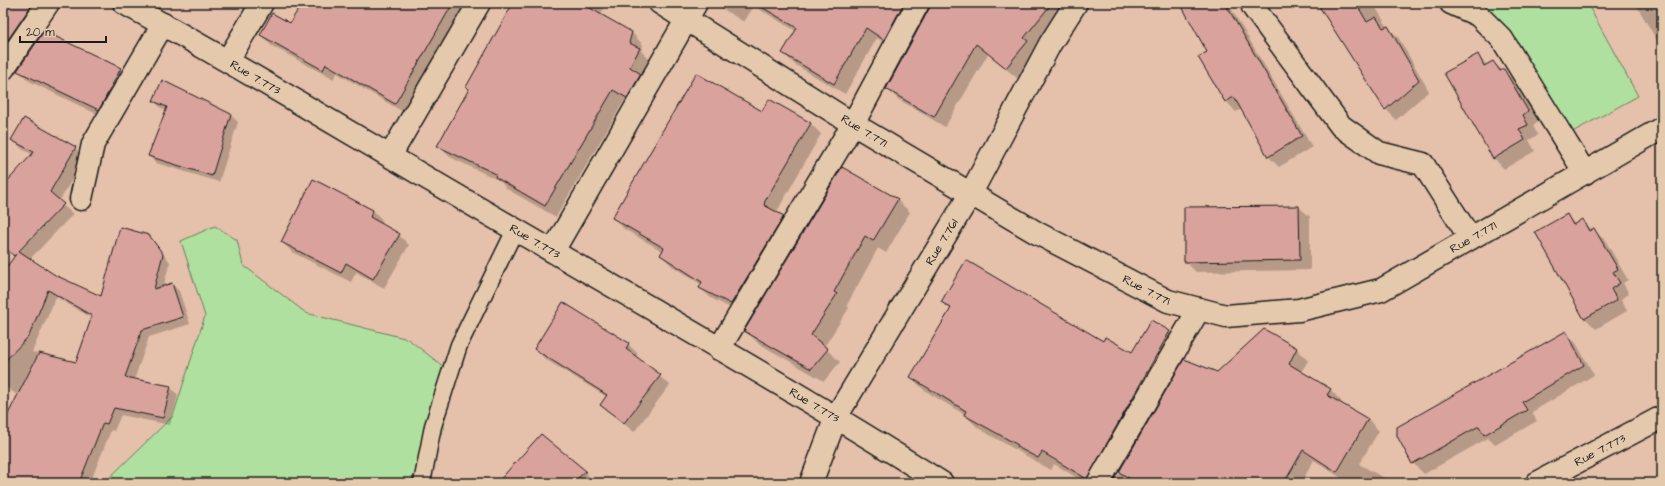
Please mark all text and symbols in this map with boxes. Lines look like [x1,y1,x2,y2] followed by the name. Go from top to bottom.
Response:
[20,18,106,44] scale bar
[26,24,55,41] text: 20 m
[227,56,284,99] street label: Rue 7.773
[838,110,891,151] street label: Rue 7.771
[921,215,962,268] street label: Rue 7.761
[1446,217,1500,257] street label: Rue 7.771
[507,220,564,262] street label: Rue 7.773
[1120,270,1172,310] street label: Rue 7.771
[786,383,843,427] street label: Rue 7.773
[1571,429,1628,470] street label: Rue 7.773

